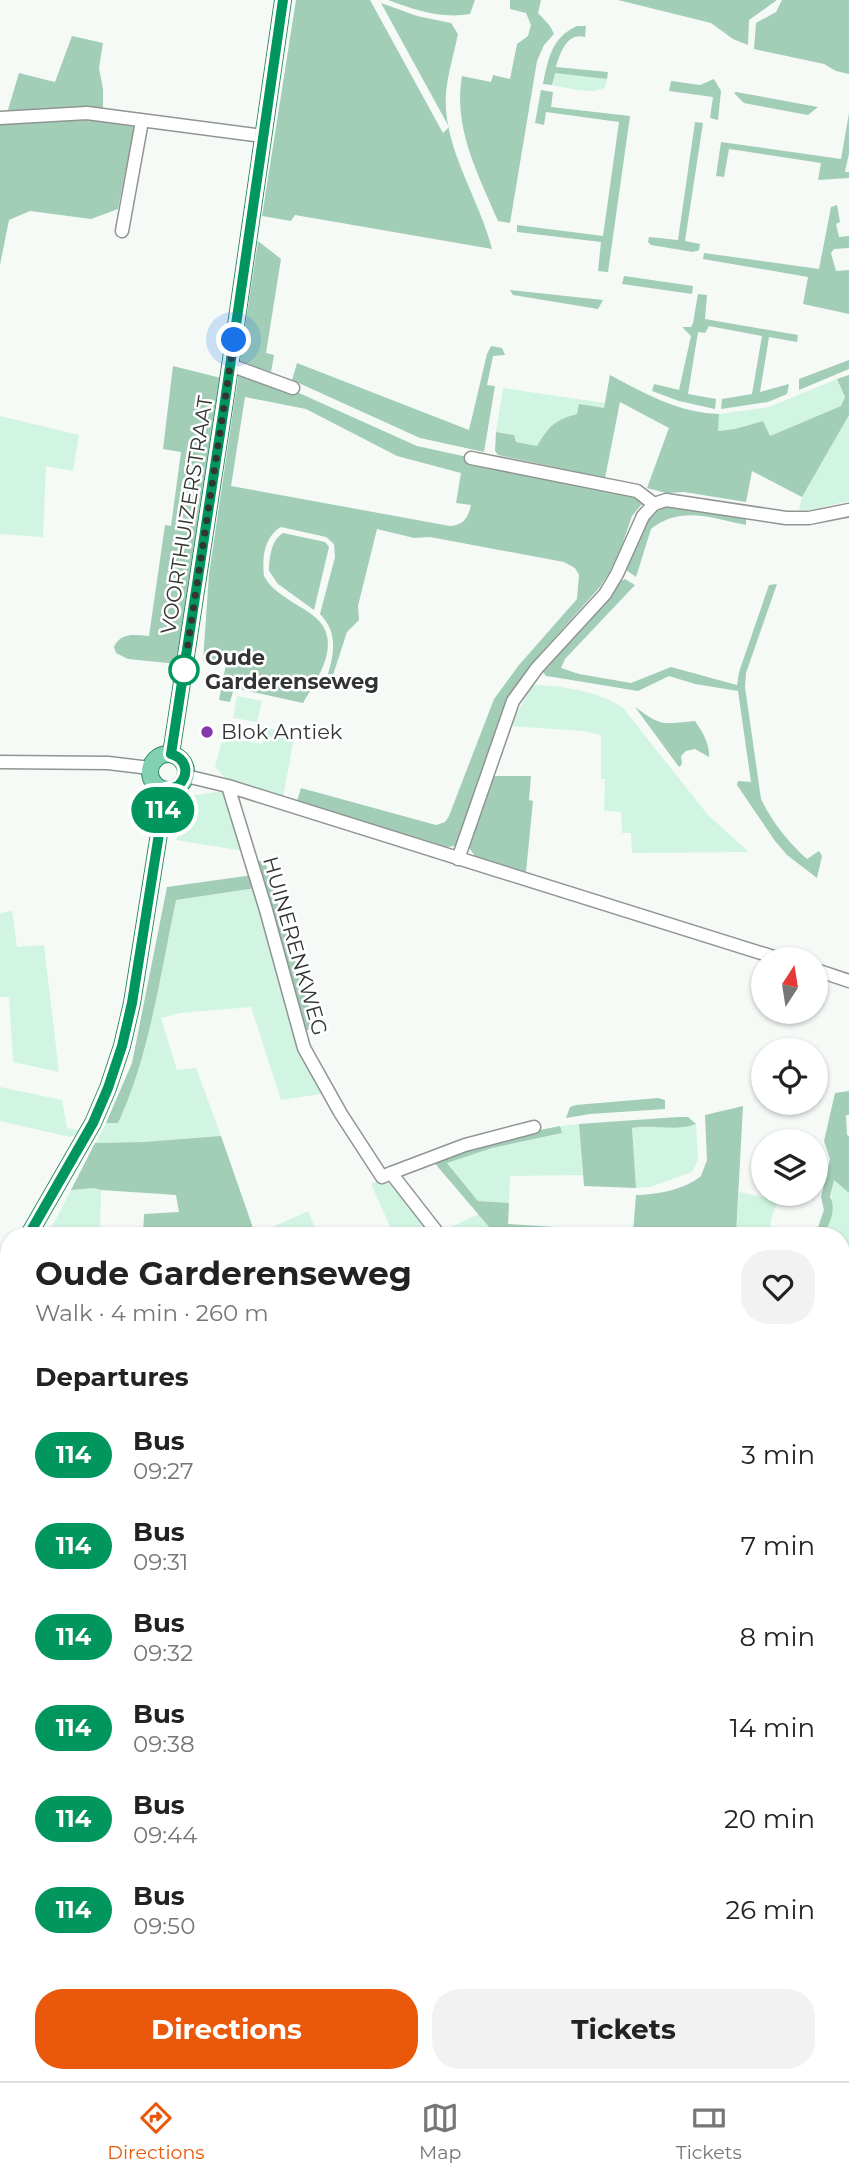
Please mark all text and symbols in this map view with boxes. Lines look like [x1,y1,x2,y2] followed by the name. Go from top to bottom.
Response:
[216,322,251,357] your location
[155,394,218,636] street label: VOORTHUIZERSTRAAT
[205,645,379,694] place label: Oude Garderenseweg
[169,655,199,685] marker: Oude Garderenseweg
[221,719,343,744] place label: Blok Antiek
[199,724,215,740] marker: Blok Antiek
[123,787,203,833] line badge: 114
[145,795,181,824] text: 114
[258,854,333,1038] street label: HUINERENKWEG
[751,947,828,1024] north arrow
[751,947,828,1206] map controls
[751,1038,828,1115] button: locate
[751,1129,828,1206] button: layers
[741,1250,815,1324] button: heart
[35,1253,412,1293] text: Oude Garderenseweg
[35,1299,269,1327] text: Walk · 4 min · 260 m
[35,1361,189,1393] text: Departures
[133,1425,185,1457] text: Bus
[741,1439,815,1471] text: 3 min
[56,1440,91,1469] text: 114
[133,1457,194,1485] text: 09:27
[133,1516,185,1548] text: Bus
[741,1530,815,1562] text: 7 min
[56,1531,91,1560] text: 114
[133,1548,188,1576] text: 09:31
[133,1607,185,1639] text: Bus
[739,1621,815,1653] text: 8 min
[56,1622,91,1651] text: 114
[133,1639,193,1667] text: 09:32
[133,1698,185,1730] text: Bus
[729,1712,815,1744] text: 14 min
[56,1713,91,1742] text: 114
[133,1730,195,1758] text: 09:38
[133,1789,185,1821] text: Bus
[724,1803,815,1835] text: 20 min
[56,1804,91,1833] text: 114
[133,1821,198,1849] text: 09:44
[133,1880,185,1912] text: Bus
[725,1894,815,1926] text: 26 min
[56,1895,91,1924] text: 114
[133,1912,195,1940] text: 09:50
[35,1989,418,2069] button: Directions
[432,1989,815,2069] button: Tickets
[107,2099,205,2164] tab: Directions
[419,2099,461,2164] tab: Map
[676,2099,742,2164] tab: Tickets

